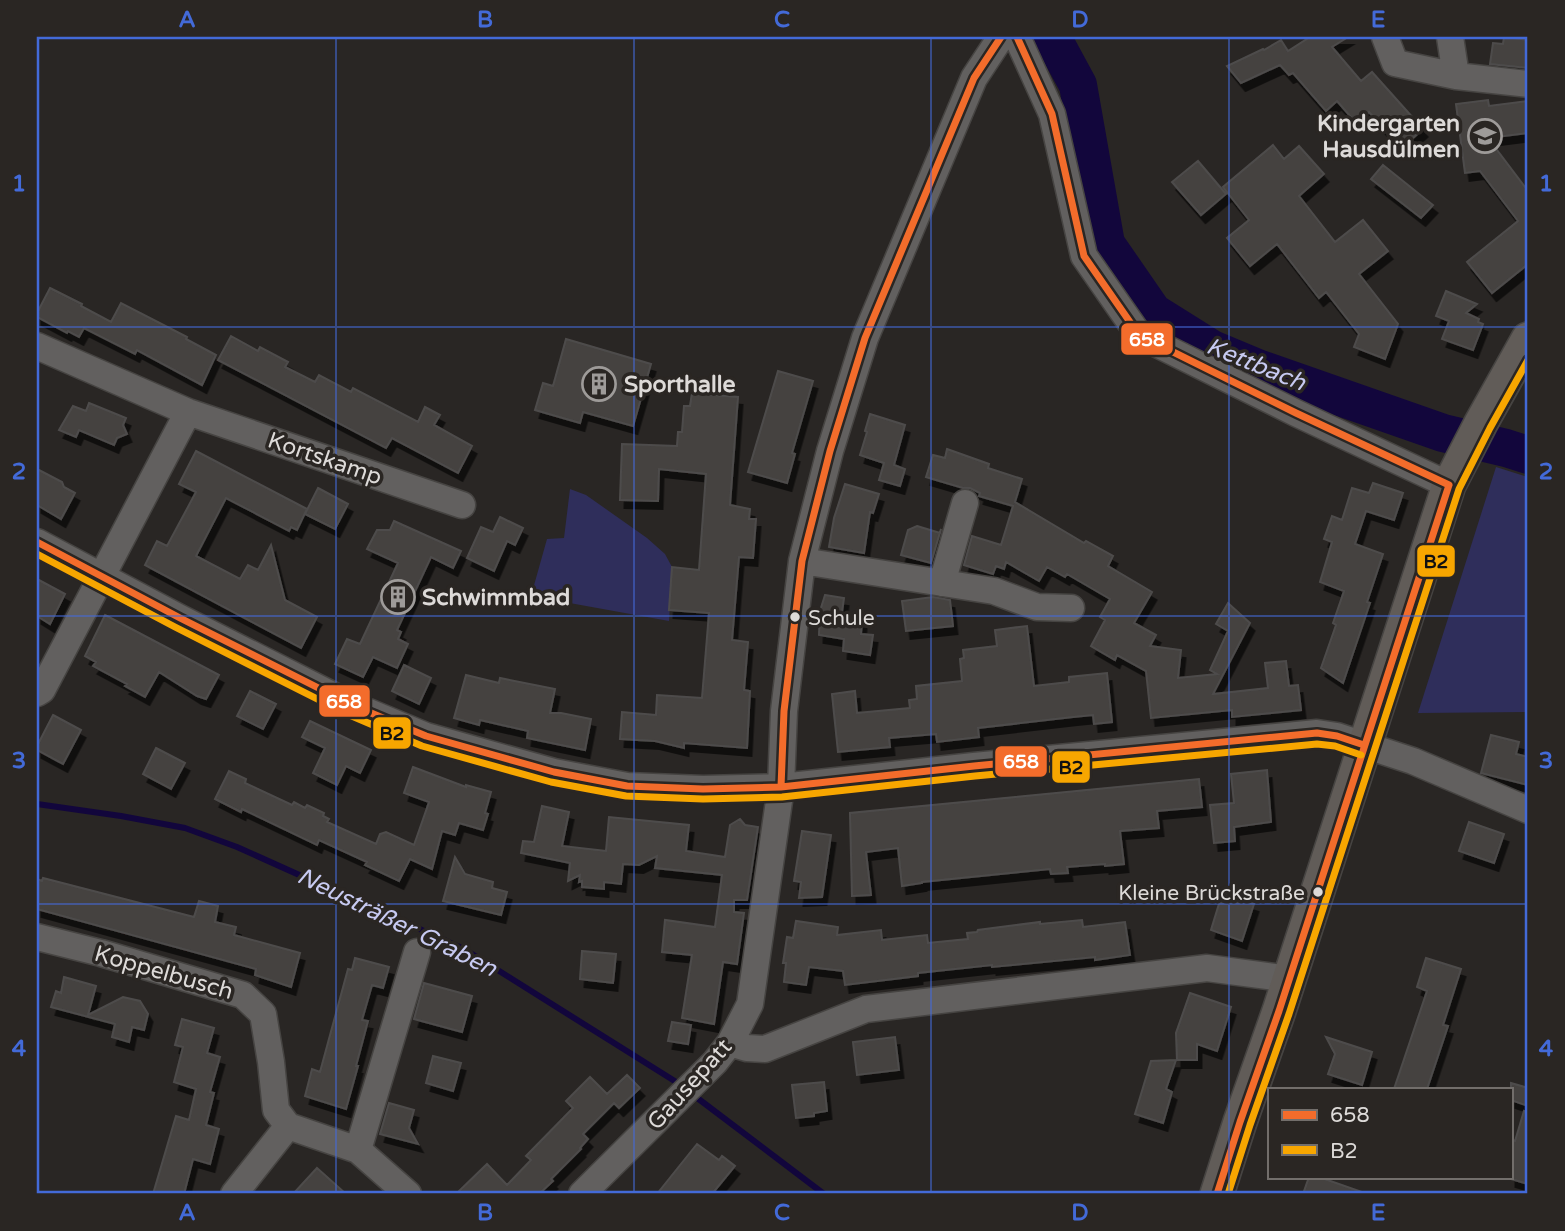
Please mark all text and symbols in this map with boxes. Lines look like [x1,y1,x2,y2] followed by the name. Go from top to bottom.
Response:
[178,6,196,34] text: A
[477,6,493,34] text: B
[774,6,790,34] text: C
[1071,6,1089,34] text: D
[1371,6,1385,34] text: E
[1317,110,1460,164] place label: Kindergarten Hausdülmen
[1466,117,1504,155] school or university icon: Kindergarten Hausdülmen
[12,170,26,198] text: 1
[1539,170,1553,198] text: 1
[1120,322,1174,356] line badge: 658
[1129,329,1165,351] text: 658
[1202,332,1311,398] water label: Kettbach
[580,365,618,403] building icon: Sporthalle
[624,371,735,399] place label: Sporthalle
[264,426,385,492] street label: Kortskamp
[12,458,26,486] text: 2
[1539,458,1553,486] text: 2
[1416,544,1456,578] line badge: B2
[1423,551,1449,573] text: B2
[379,578,417,616] building icon: Schwimmbad
[422,584,570,612] place label: Schwimmbad
[808,606,875,631] place label: Schule
[788,610,802,624] marker: Schule
[318,684,371,718] line badge: 658
[326,691,362,713] text: 658
[372,716,412,750] line badge: B2
[379,723,405,745] text: B2
[994,745,1048,778] line badge: 658
[12,747,26,775] text: 3
[1539,747,1553,775] text: 3
[1051,750,1091,784] line badge: B2
[1003,751,1039,773] text: 658
[1058,757,1084,779] text: B2
[292,862,502,984] water label: Neusträßer Graben
[1118,881,1305,906] place label: Kleine Brückstraße
[1311,885,1325,899] marker: Kleine Brückstraße
[91,940,236,1006] street label: Koppelbusch
[642,1033,738,1136] street label: Gausepatt
[12,1035,27,1063] text: 4
[1539,1035,1554,1063] text: 4
[1268,1088,1512,1178] legend
[1330,1103,1370,1128] text: 658
[1330,1139,1358,1164] text: B2
[178,1199,196,1227] text: A
[477,1199,493,1227] text: B
[774,1199,790,1227] text: C
[1071,1199,1089,1227] text: D
[1371,1199,1385,1227] text: E

